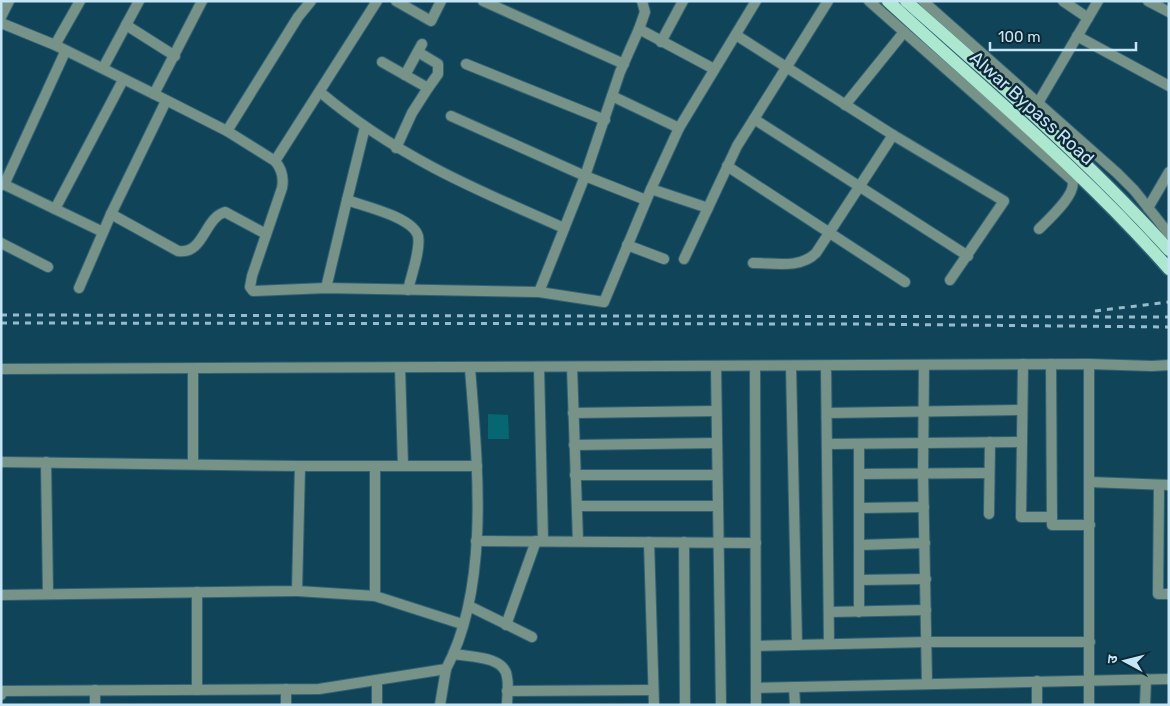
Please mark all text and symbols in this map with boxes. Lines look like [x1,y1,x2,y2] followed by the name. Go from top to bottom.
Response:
[990,20,1136,52] scale bar
[998,28,1040,46] text: 100 m
[965,46,1099,170] street label: Alwar Bypass Road
[1100,636,1150,686] north arrow
[1104,654,1122,665] text: उ

